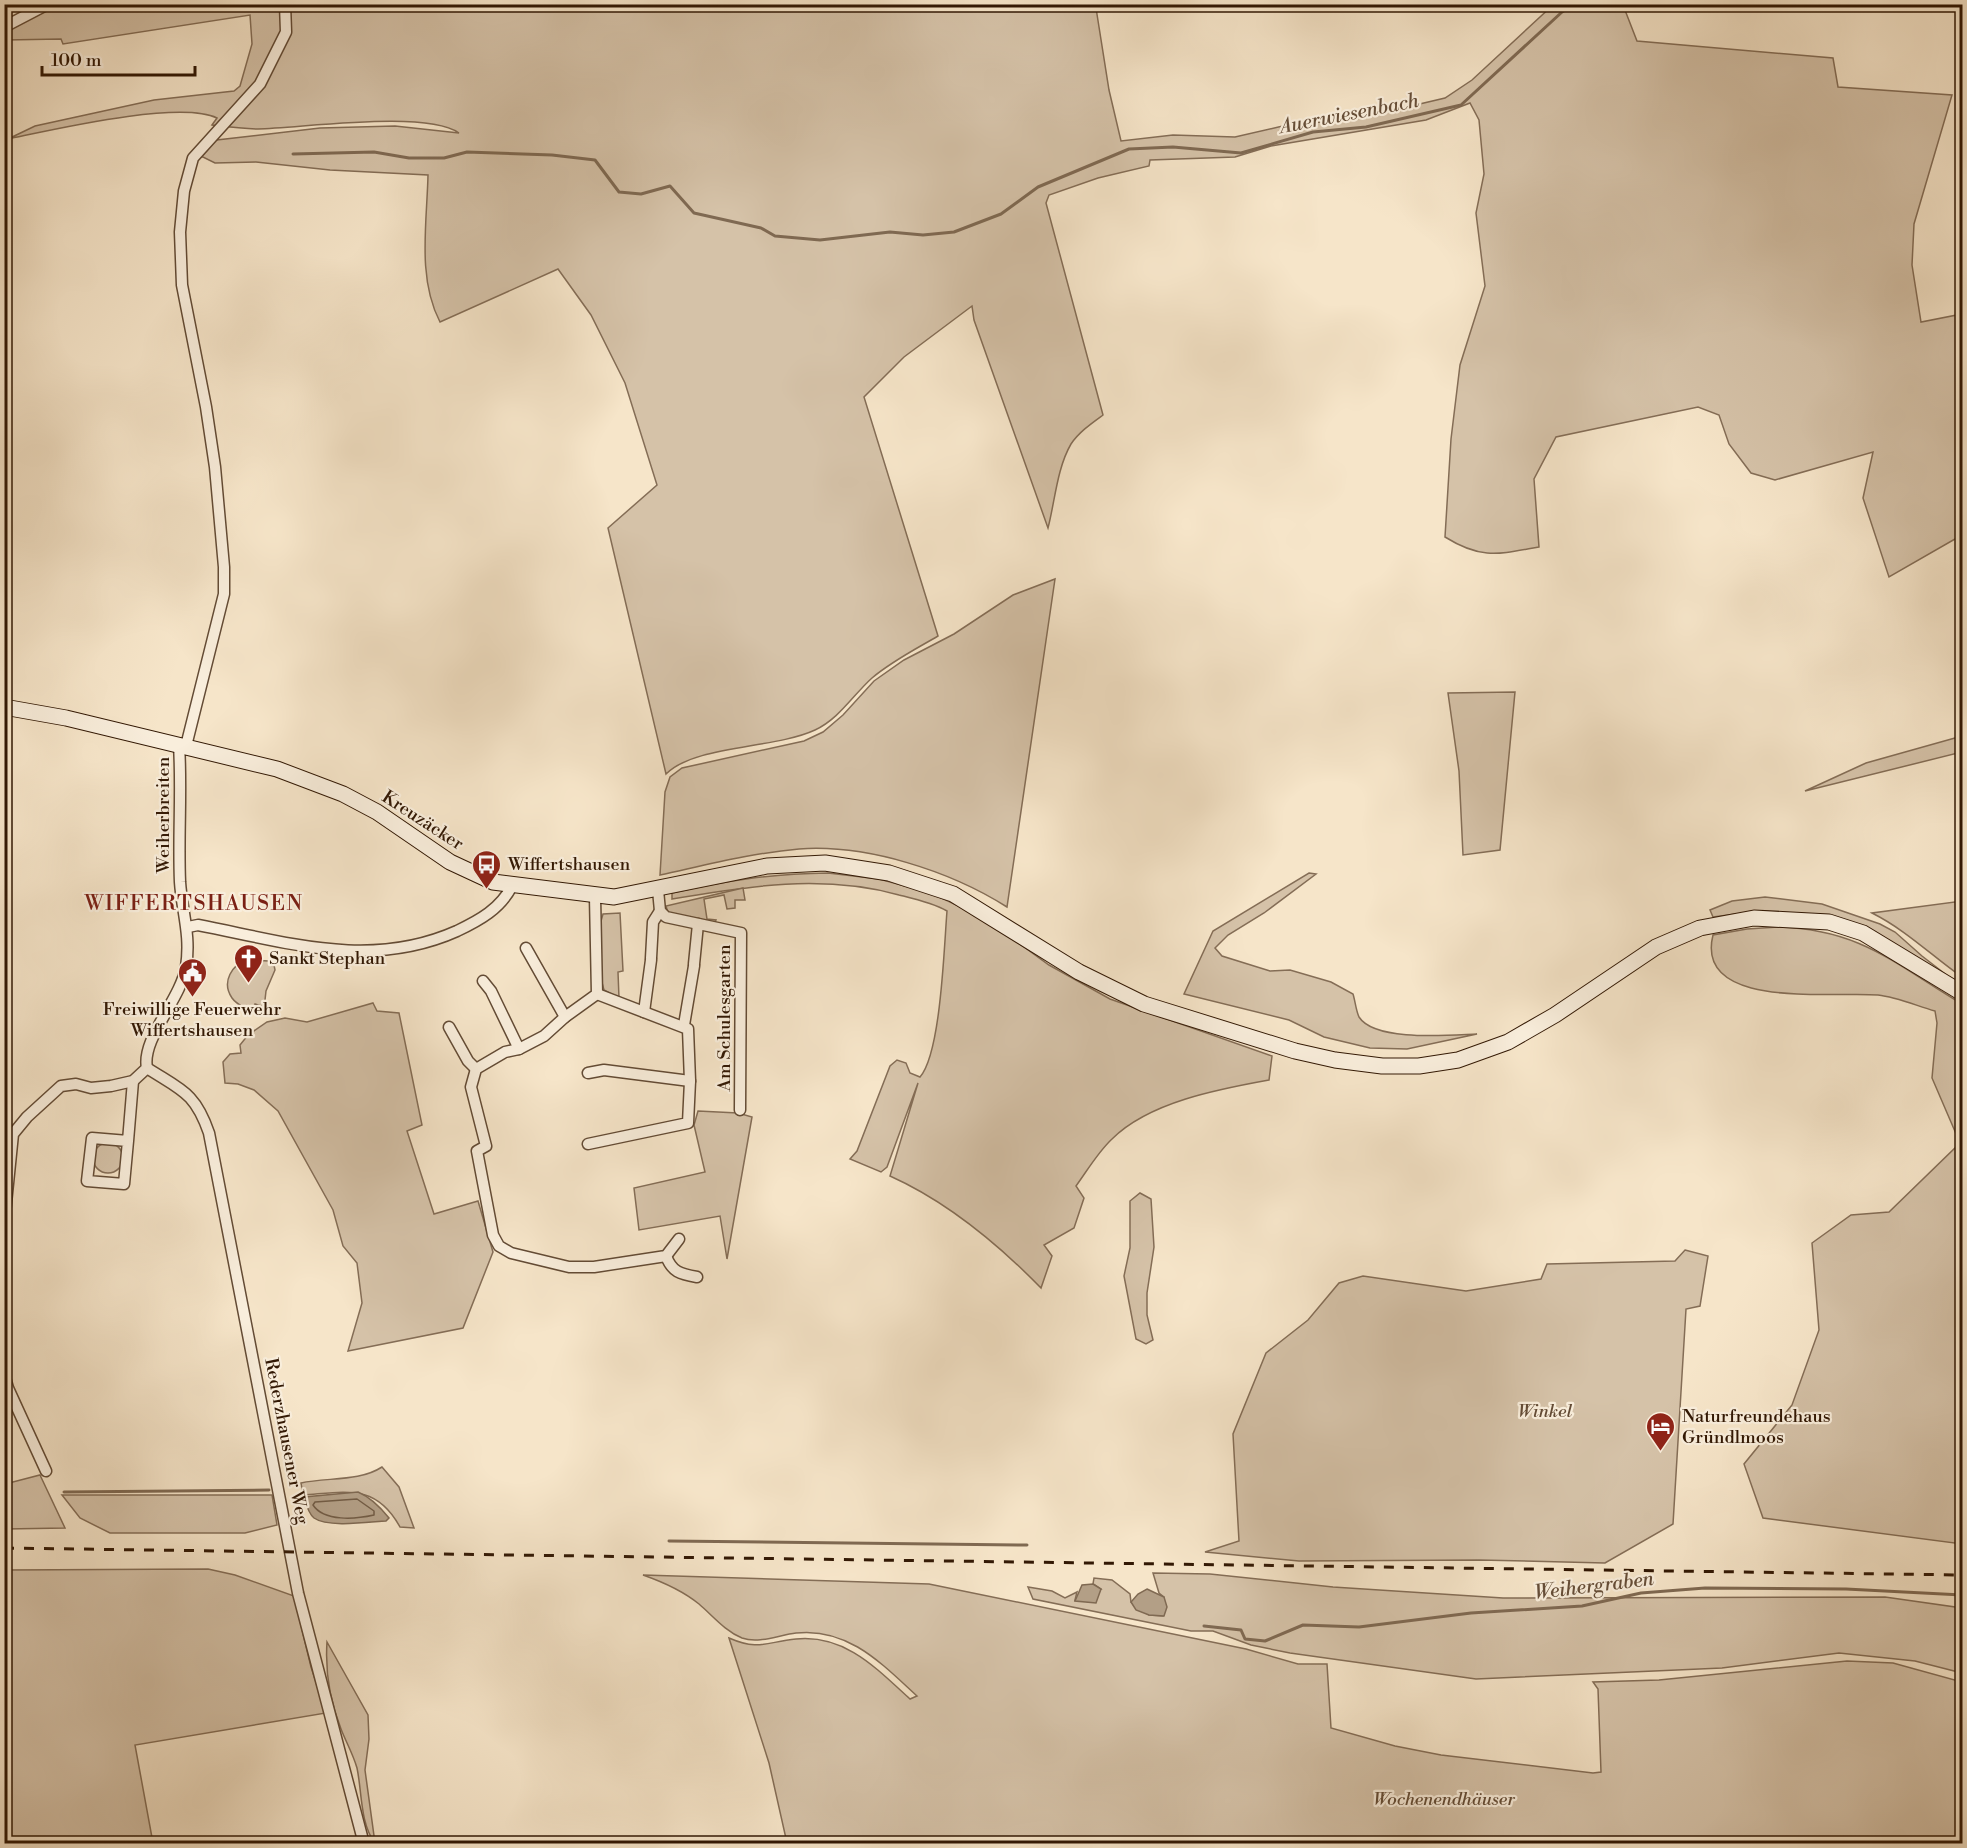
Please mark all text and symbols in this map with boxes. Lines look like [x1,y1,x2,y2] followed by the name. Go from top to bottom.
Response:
[42,39,195,77] scale bar
[51,49,102,72] text: 100 m
[1276,89,1422,141] water label: Auerwiesenbach
[152,757,175,874] street label: Weiherbreiten
[377,785,468,856] street label: Kreuzäcker
[471,848,503,890] bus stop icon: Wiffertshausen
[507,853,631,876] place label: Wiffertshausen
[83,891,304,917] district label: WIFFERTSHAUSEN
[232,942,264,984] church icon: Sankt Stephan
[713,944,736,1093] street label: Am Schulesgarten
[269,947,386,970] place label: Sankt Stephan
[176,956,208,998] public building icon: Freiwillige Feuerwehr Wiffertshausen
[103,998,281,1042] place label: Freiwillige Feuerwehr Wiffertshausen
[259,1356,314,1527] street label: Rederzhausener Weg
[1518,1400,1572,1423] park label: Winkel
[1682,1405,1831,1449] place label: Naturfreundehaus Gründlmoos
[1645,1410,1677,1452] hotel icon: Naturfreundehaus Gründlmoos
[1533,1567,1656,1606] water label: Weihergraben
[1373,1788,1515,1811] park label: Wochenendhäuser

